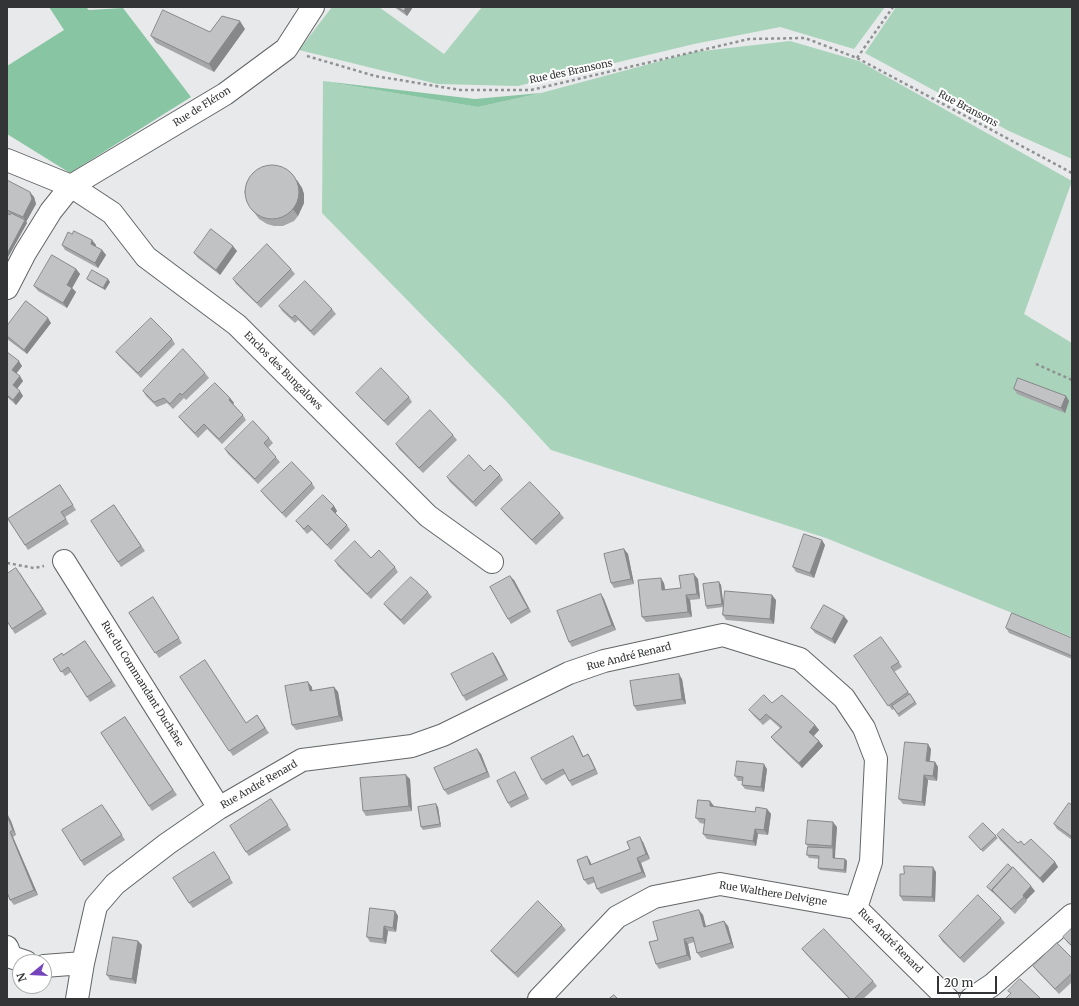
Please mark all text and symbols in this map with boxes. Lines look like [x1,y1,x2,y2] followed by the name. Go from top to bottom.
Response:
[528,57,614,87] street label: Rue des Bransons
[171,85,233,129] street label: Rue de Fléron
[936,88,1000,130] street label: Rue Bransons
[241,329,325,413] street label: Enclos des Bungalows
[98,619,186,749] street label: Rue du Commandant Duchêne
[586,641,672,673] street label: Rue André Renard
[219,758,299,812] street label: Rue André Renard
[718,880,828,908] street label: Rue Walthere Delvigne
[855,906,925,976] street label: Rue André Renard
[12,954,52,994] north arrow
[939,968,999,994] scale bar
[14,971,30,984] text: N
[944,975,973,990] text: 20 m

